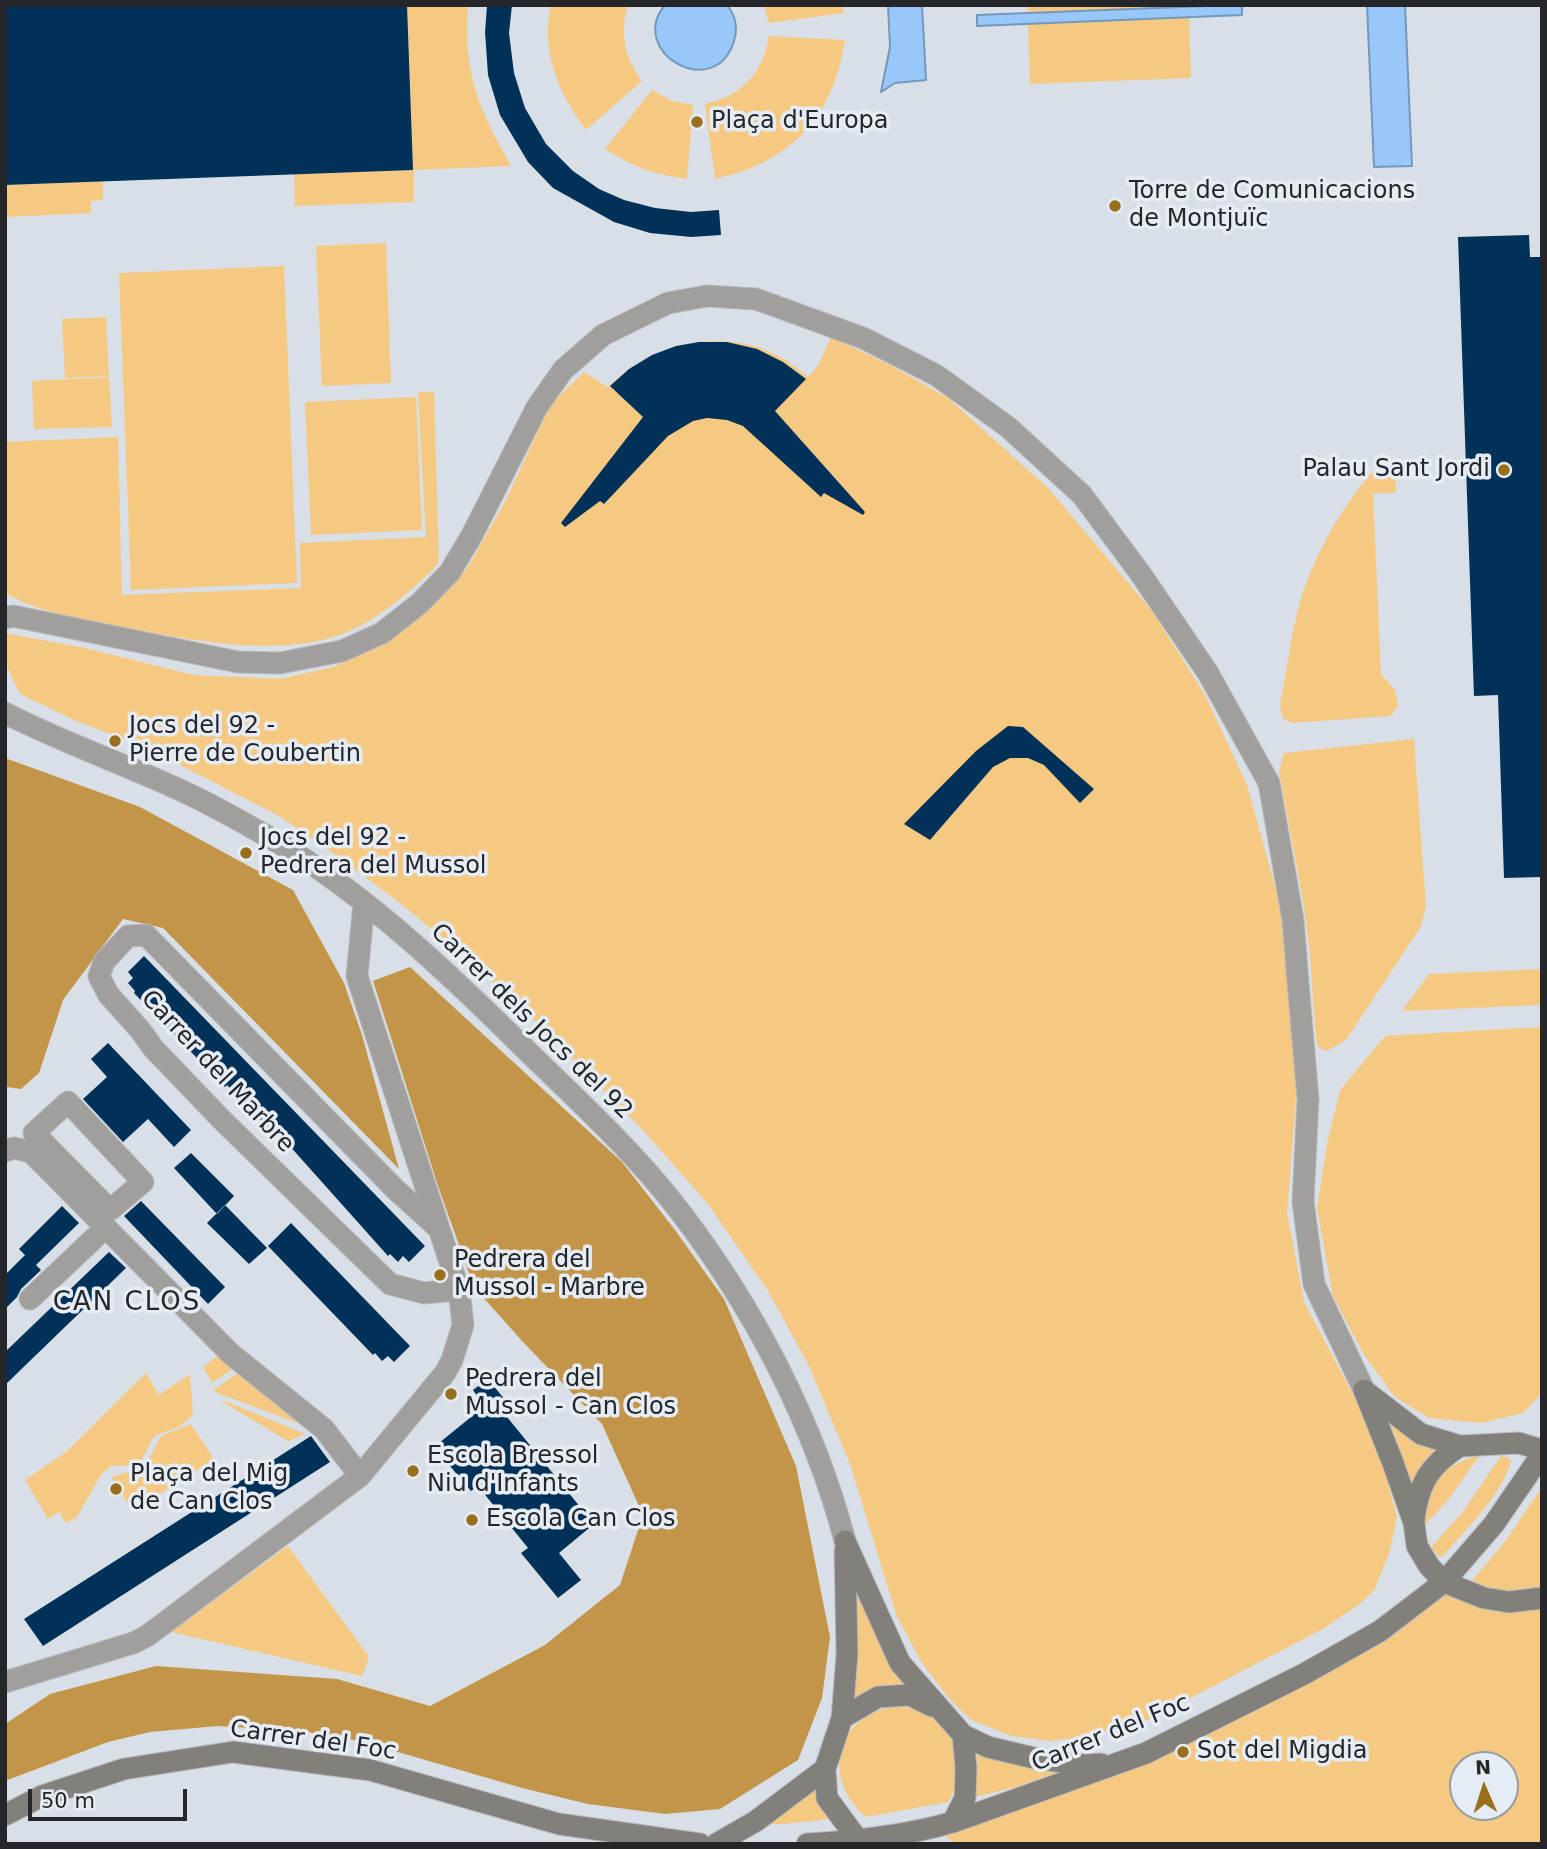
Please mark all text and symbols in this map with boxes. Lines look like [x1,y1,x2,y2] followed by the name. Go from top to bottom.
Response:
[711,108,889,136] place label: Plaça d'Europa
[689,114,705,130] marker: Plaça d'Europa
[1129,178,1415,234] place label: Torre de Comunicacions de Montjuïc
[1107,198,1123,214] marker: Torre de Comunicacions de Montjuïc
[1302,456,1490,484] place label: Palau Sant Jordi
[1496,462,1512,478] marker: Palau Sant Jordi
[129,713,361,769] place label: Jocs del 92 - Pierre de Coubertin
[107,733,123,749] marker: Jocs del 92 - Pierre de Coubertin
[260,825,486,881] place label: Jocs del 92 - Pedrera del Mussol
[238,845,254,861] marker: Jocs del 92 - Pedrera del Mussol
[424,918,638,1126] street label: Carrer dels Jocs del 92
[134,985,300,1159] street label: Carrer del Marbre
[454,1247,645,1303] place label: Pedrera del Mussol - Marbre
[432,1267,448,1283] marker: Pedrera del Mussol - Marbre
[54,1287,200,1319] district label: CAN CLOS
[465,1366,676,1422] place label: Pedrera del Mussol - Can Clos
[443,1386,459,1402] marker: Pedrera del Mussol - Can Clos
[427,1443,598,1499] place label: Escola Bressol Niu d'Infants
[130,1461,288,1517] place label: Plaça del Mig de Can Clos
[405,1463,421,1479] marker: Escola Bressol Niu d'Infants
[108,1481,124,1497] marker: Plaça del Mig de Can Clos
[486,1506,675,1534] place label: Escola Can Clos
[464,1512,480,1528] marker: Escola Can Clos
[1028,1689,1194,1779] street label: Carrer del Foc
[228,1715,398,1767] street label: Carrer del Foc
[1197,1738,1367,1766] place label: Sot del Migdia
[1175,1744,1191,1760] marker: Sot del Migdia
[1449,1751,1519,1821] north arrow
[1474,1756,1492,1778] text: N
[32,1776,191,1820] scale bar
[41,1789,95,1813] text: 50 m

